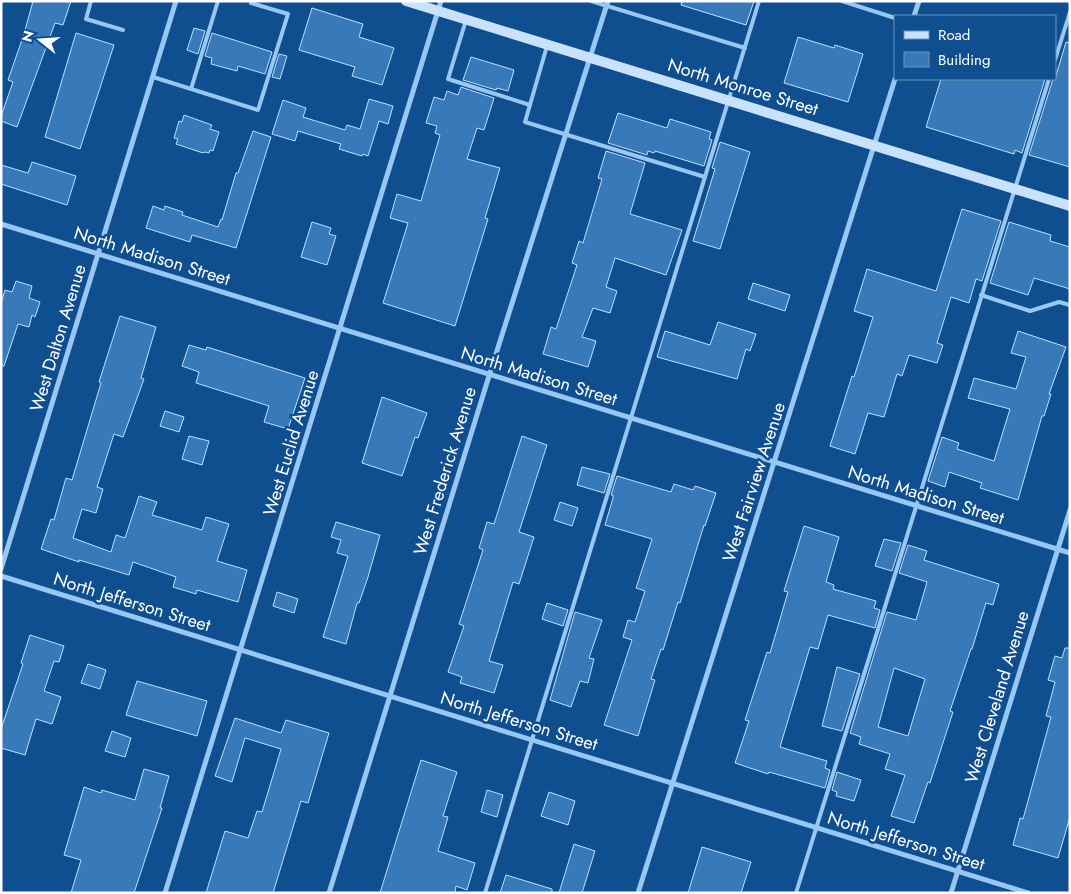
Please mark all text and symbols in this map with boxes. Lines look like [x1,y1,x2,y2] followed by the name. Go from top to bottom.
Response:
[15,15,65,65] north arrow
[894,15,1056,80] legend
[938,24,970,46] text: Road
[16,28,39,44] text: N
[938,49,990,71] text: Building
[664,52,822,122] street label: North Monroe Street
[71,220,234,292] street label: North Madison Street
[23,261,93,415] street label: West Dalton Avenue
[458,340,621,412] street label: North Madison Street
[256,367,326,519] street label: West Euclid Avenue
[407,384,483,558] street label: West Frederick Avenue
[716,399,792,565] street label: West Fairview Avenue
[845,459,1008,531] street label: North Madison Street
[50,566,215,639] street label: North Jefferson Street
[958,608,1036,786] street label: West Cleveland Avenue
[437,685,602,758] street label: North Jefferson Street
[824,805,989,878] street label: North Jefferson Street

